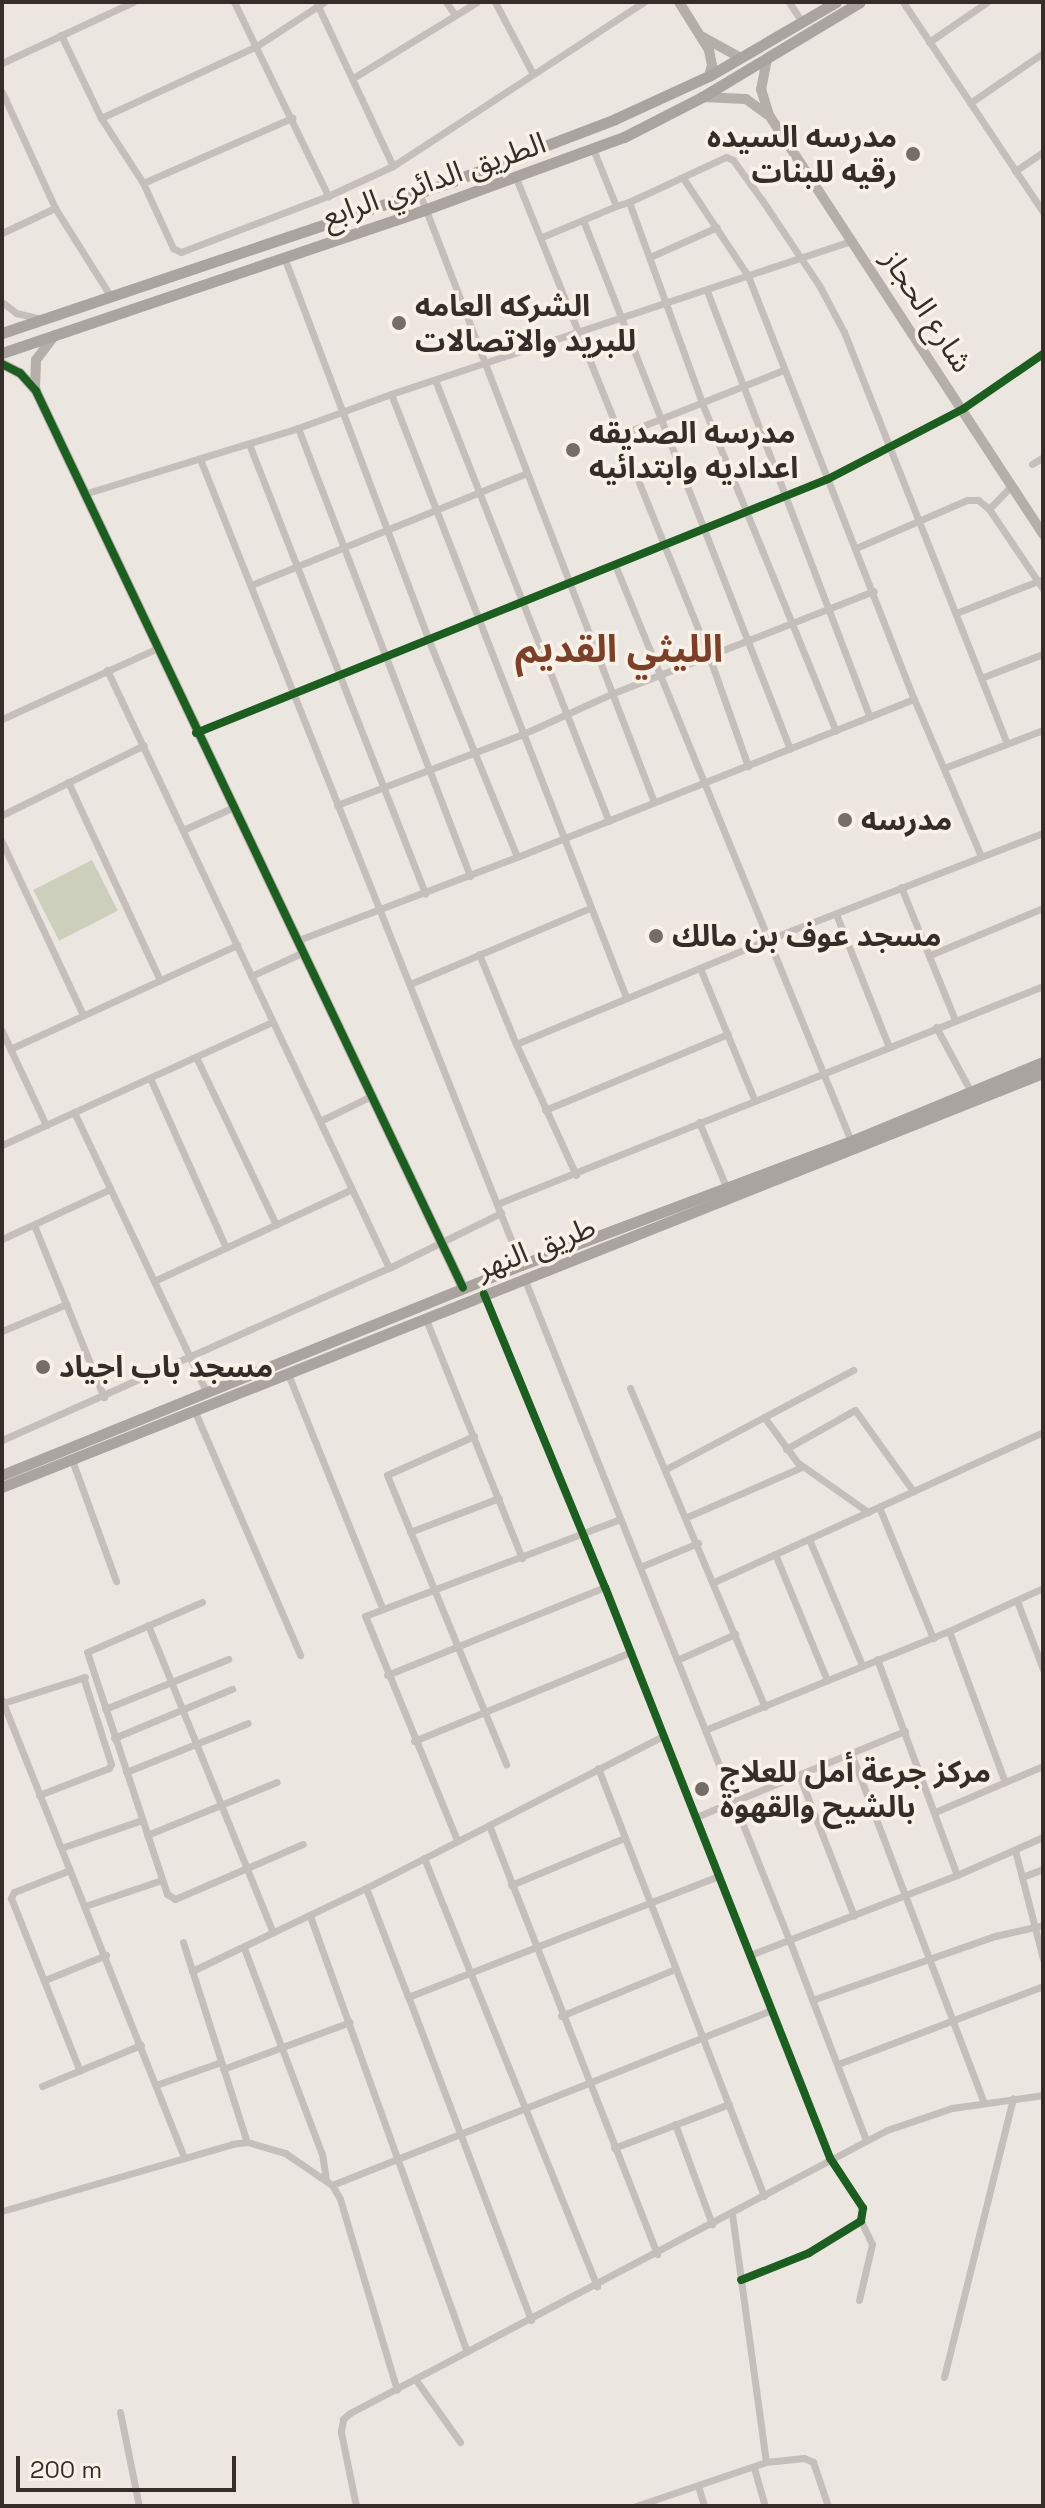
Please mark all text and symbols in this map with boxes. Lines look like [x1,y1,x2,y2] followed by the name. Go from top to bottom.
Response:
[707,119,897,190] place label: مدرسه السيده رقيه للبنات
[318,125,550,235] street label: الطريق الدائري الرابع
[904,145,922,163] marker: مدرسه السيده رقيه للبنات
[874,243,980,379] street label: شارع الحجاز
[415,288,636,358] place label: الشركه العامه للبريد والاتصالات
[390,314,408,332] marker: الشركه العامه للبريد والاتصالات
[589,415,798,486] place label: مدرسه الصديقه اعداديه وابتدائيه
[564,441,582,459] marker: مدرسه الصديقه اعداديه وابتدائيه
[515,627,723,673] district label: الليثي القديم
[861,802,952,838] place label: مدرسه
[836,811,854,829] marker: مدرسه
[672,918,942,954] place label: مسجد عوف بن مالك
[647,927,665,945] marker: مسجد عوف بن مالك
[471,1209,601,1287] street label: طريق النهر
[59,1349,273,1385] place label: مسجد باب اجياد
[34,1358,52,1376] marker: مسجد باب اجياد
[720,1754,991,1824] place label: مركز جرعة أمل للعلاج بالشيح والقهوة
[691,1778,713,1800] marker: مركز جرعة أمل للعلاج بالشيح والقهوة
[20,2440,240,2490] scale bar
[30,2454,102,2485] text: 200 m

